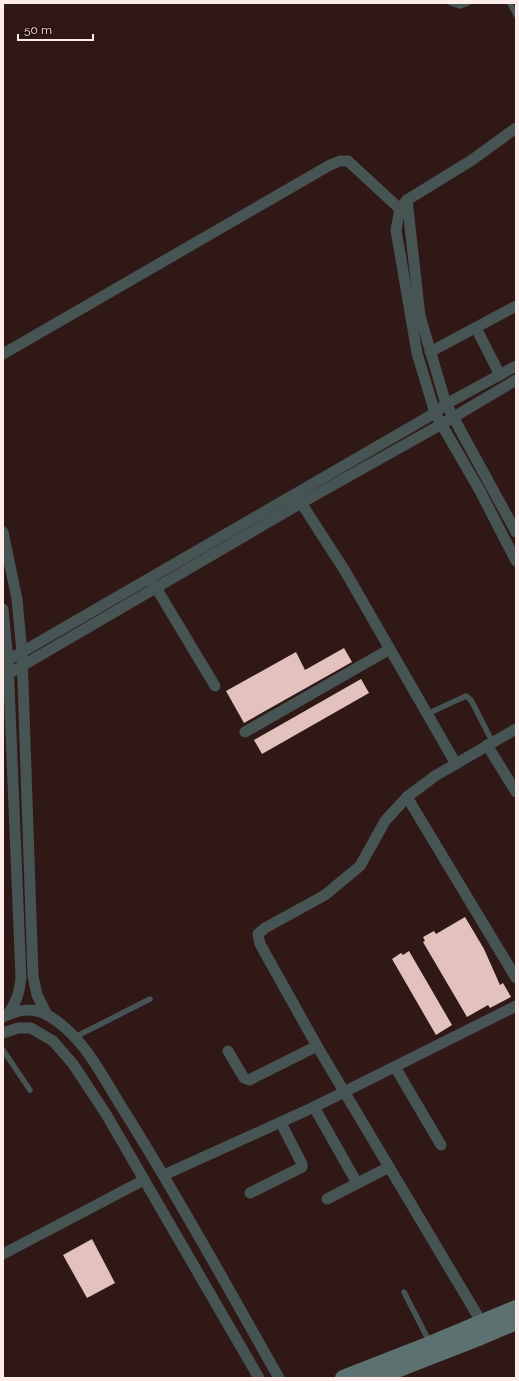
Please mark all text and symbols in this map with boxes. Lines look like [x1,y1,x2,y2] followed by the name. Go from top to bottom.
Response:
[18,16,93,42] scale bar
[24,23,52,37] text: 50 m

